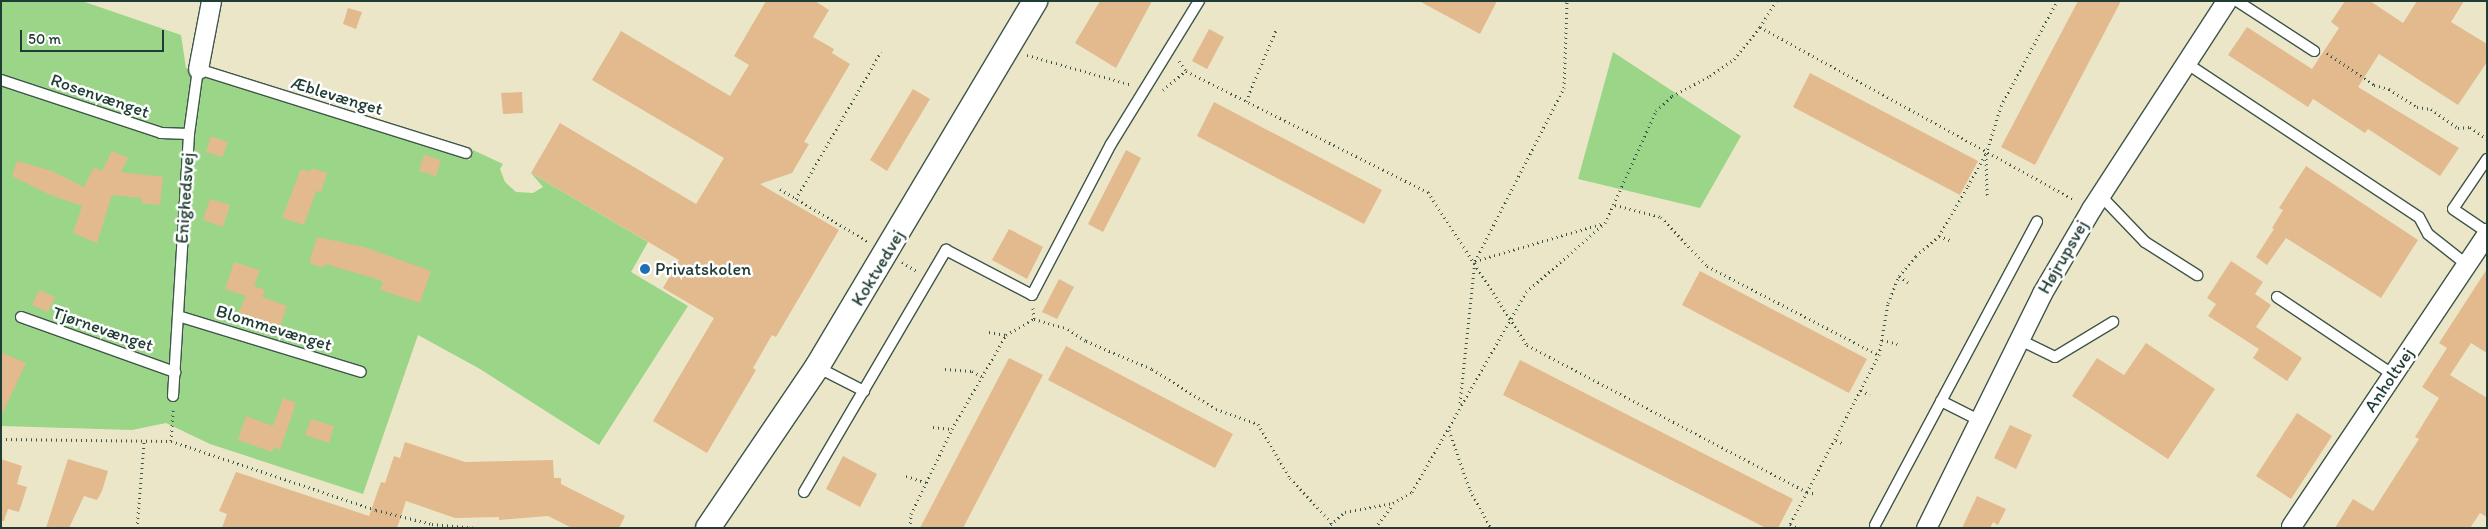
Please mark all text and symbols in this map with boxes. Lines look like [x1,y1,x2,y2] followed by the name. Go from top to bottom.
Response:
[22,20,166,52] scale bar
[28,30,61,48] text: 50 m
[48,69,152,123] street label: Rosenvænget
[289,72,385,120] street label: Æblevænget
[171,152,199,244] street label: Enighedsvej
[2033,216,2093,298] street label: Højrupsvej
[847,226,909,310] street label: Koktvedvej
[655,258,751,280] place label: Privatskolen
[639,263,651,275] marker: Privatskolen
[213,300,335,356] street label: Blommevænget
[50,302,156,356] street label: Tjørnevænget
[2360,344,2418,416] street label: Anholtvej

